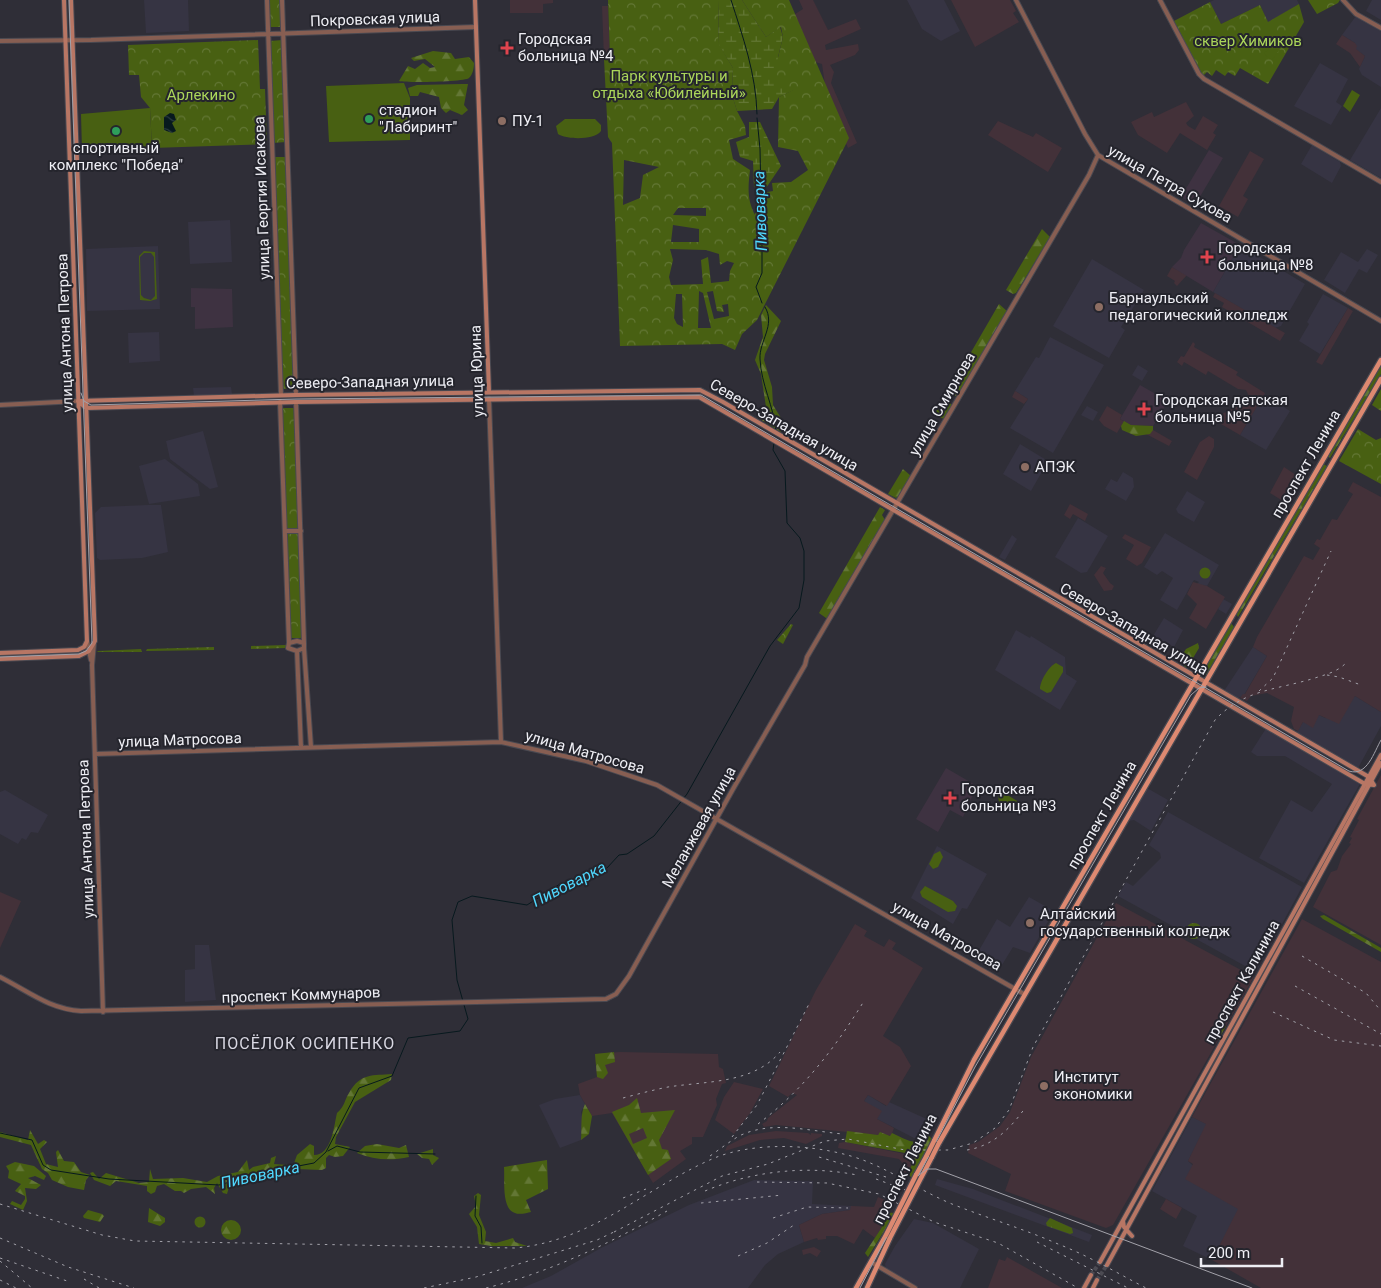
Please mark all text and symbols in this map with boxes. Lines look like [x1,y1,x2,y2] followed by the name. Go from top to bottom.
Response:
[310,8,440,30] street label: Покровская улица
[518,30,614,65] place label: Городская больница №4
[1194,32,1302,50] park label: сквер Химиков
[500,41,514,55] marker: Городская больница №4
[592,67,746,102] park label: Парк культуры и отдыха «Юбилейный»
[167,86,235,104] park label: Арлекино
[379,101,457,136] place label: стадион "Лабиринт"
[512,112,544,130] place label: ПУ-1
[363,113,375,125] marker: стадион "Лабиринт"
[496,115,508,127] marker: ПУ-1
[250,116,274,280] street label: улица Георгия Исакова
[110,125,122,137] marker: спортивный комплекс "Победа"
[49,139,183,174] place label: спортивный комплекс "Победа"
[1105,141,1235,227] street label: улица Петра Сухова
[749,170,771,252] water label: Пивоварка
[1218,239,1314,274] place label: Городская больница №8
[1200,250,1214,264] marker: Городская больница №8
[53,253,77,413] street label: улица Антона Петрова
[1109,289,1288,324] place label: Барнаульский педагогический колледж
[1093,301,1105,313] marker: Барнаульский педагогический колледж
[466,325,488,417] street label: улица Юрина
[905,349,979,459] street label: улица Смирнова
[286,372,454,392] street label: Северо-Западная улица
[707,375,861,475] street label: Северо-Западная улица
[1155,391,1288,426] place label: Городская детская больница №5
[1137,402,1151,416] marker: Городская детская больница №5
[1268,407,1344,521] street label: проспект Ленина
[1035,458,1076,476] place label: АПЭК
[1019,461,1031,473] marker: АПЭК
[1057,579,1211,679] street label: Северо-Западная улица
[523,726,647,778] street label: улица Матросова
[118,729,242,751] street label: улица Матросова
[1064,758,1140,872] street label: проспект Ленина
[74,759,98,919] street label: улица Антона Петрова
[658,763,740,891] street label: Меланжевая улица
[961,780,1057,815] place label: Городская больница №3
[943,791,957,805] marker: Городская больница №3
[529,857,609,911] water label: Пивоварка
[889,897,1005,975] street label: улица Матросова
[1040,905,1231,940] place label: Алтайский государственный колледж
[1024,917,1036,929] marker: Алтайский государственный колледж
[1201,917,1283,1047] street label: проспект Калинина
[221,983,381,1007] street label: проспект Коммунаров
[215,1034,395,1053] district label: ПОСЁЛОК ОСИПЕНКО
[1054,1068,1132,1103] place label: Институт экономики
[1038,1080,1050,1092] marker: Институт экономики
[869,1111,941,1227] street label: проспект Ленина
[219,1157,301,1193] water label: Пивоварка
[1201,1236,1282,1268] scale bar
[1208,1244,1250,1262] text: 200 m

